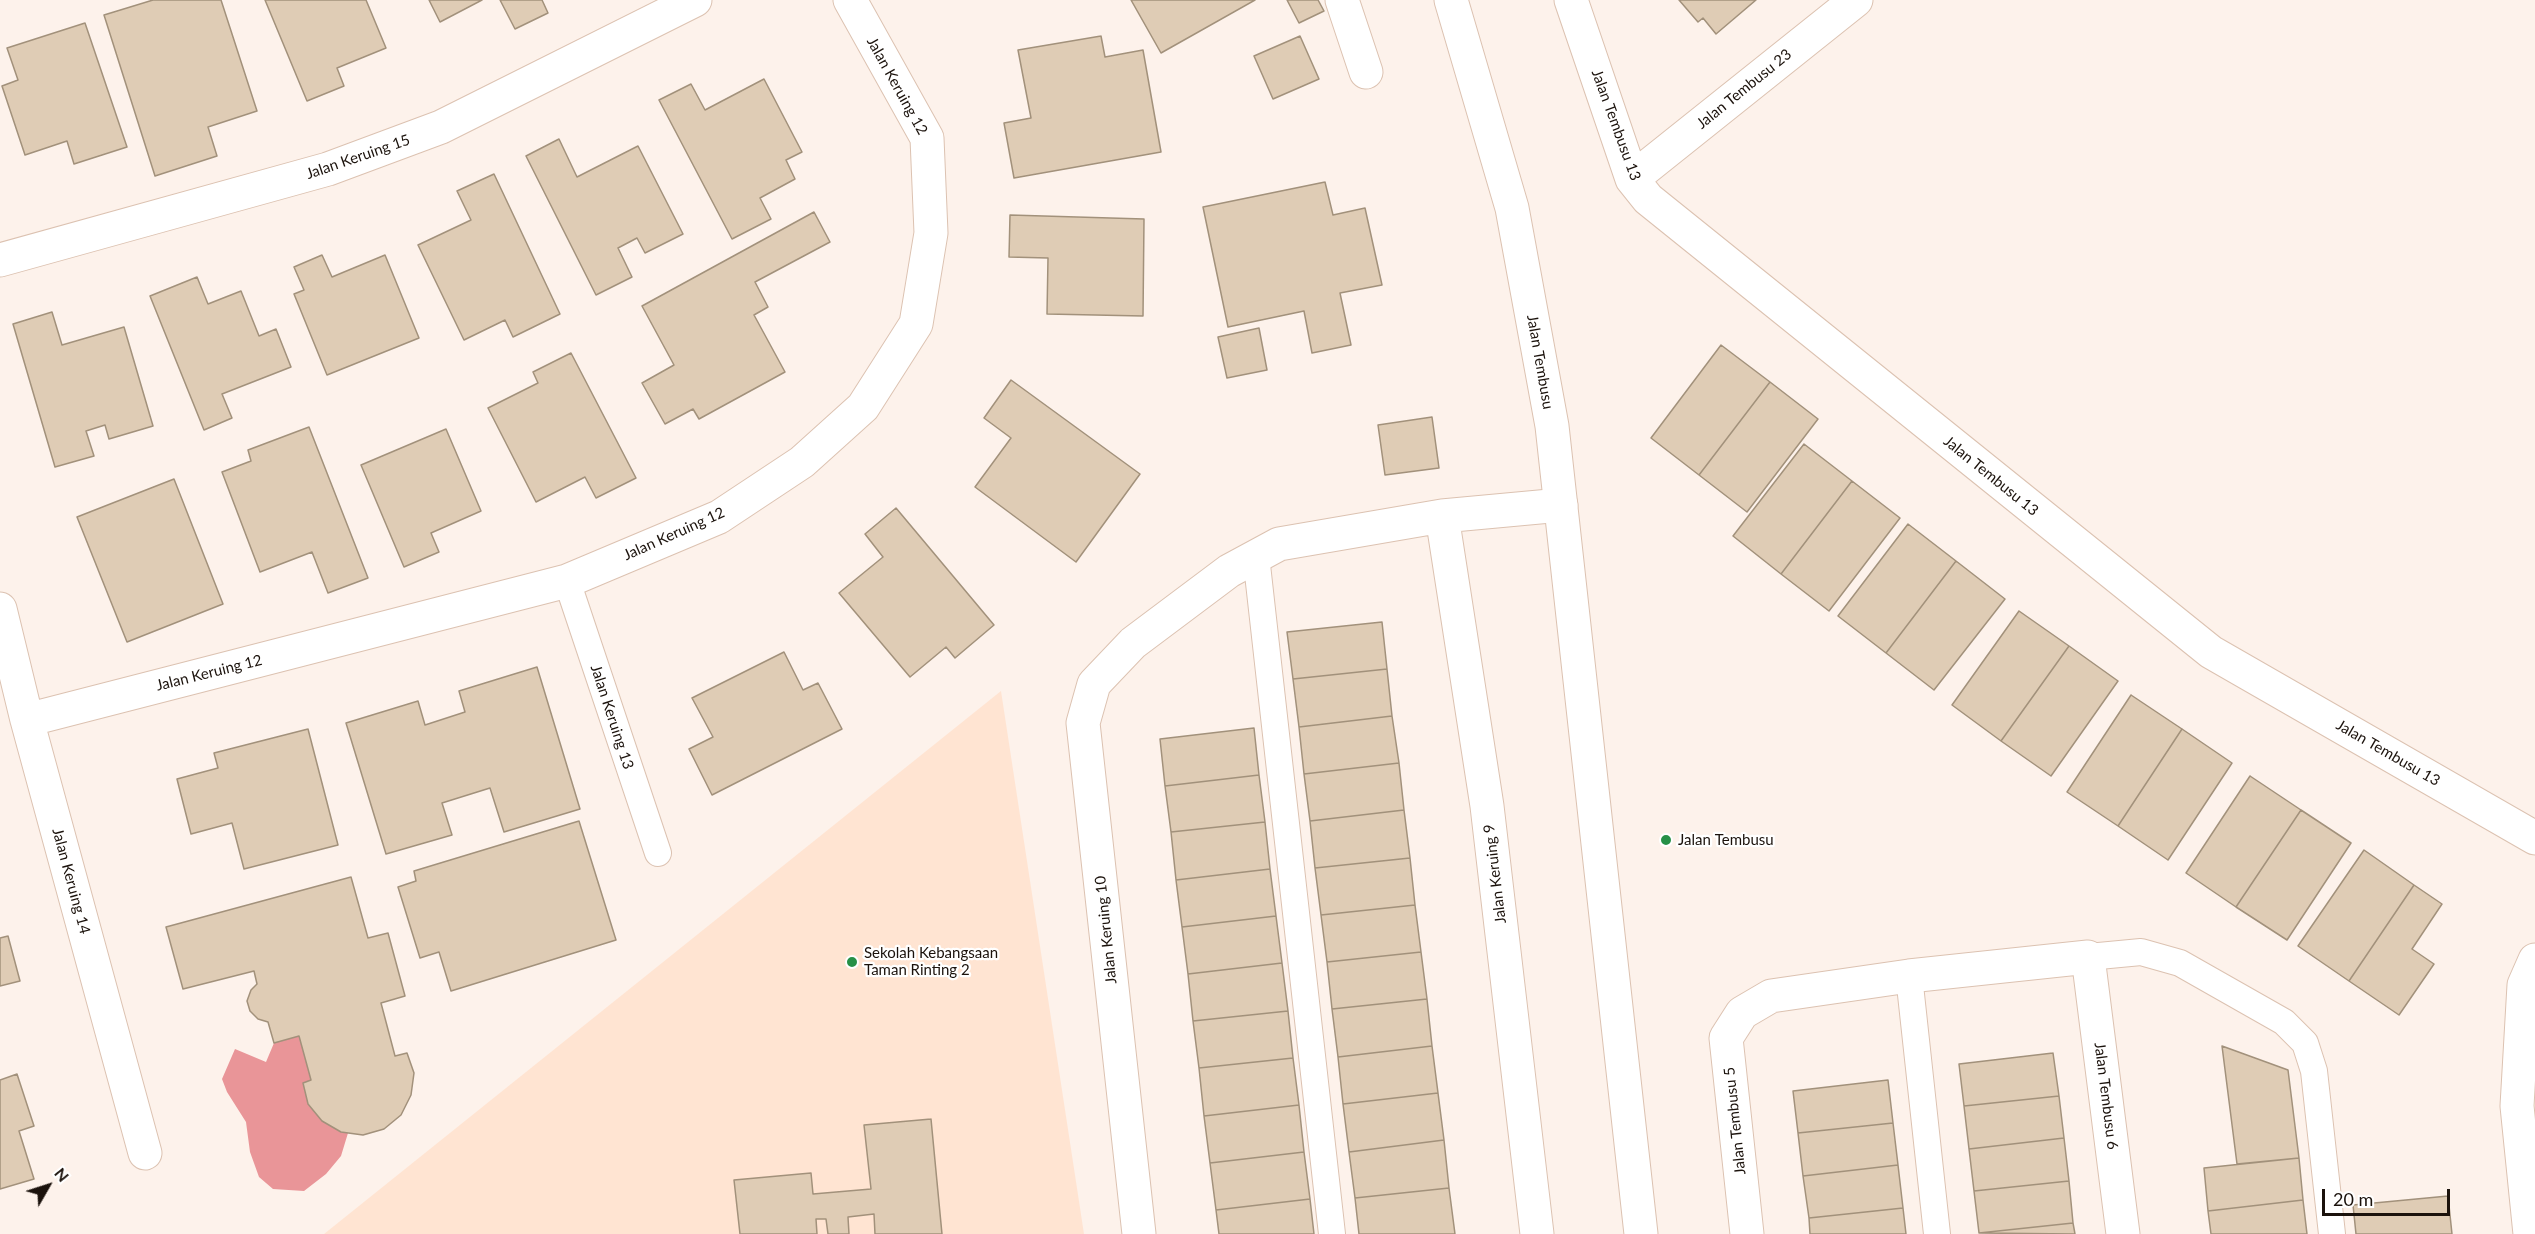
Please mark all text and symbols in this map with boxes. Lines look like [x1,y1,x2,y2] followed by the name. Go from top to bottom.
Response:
[863,34,931,138] street label: Jalan Keruing 12
[1693,45,1795,133] street label: Jalan Tembusu 23
[1588,67,1644,183] street label: Jalan Tembusu 13
[304,131,412,183] street label: Jalan Keruing 15
[1523,313,1557,411] street label: Jalan Tembusu
[1940,432,2042,520] street label: Jalan Tembusu 13
[621,504,727,564] street label: Jalan Keruing 12
[154,651,264,695] street label: Jalan Keruing 12
[587,662,637,772] street label: Jalan Keruing 13
[2333,716,2443,790] street label: Jalan Tembusu 13
[1480,823,1510,925] street label: Jalan Keruing 9
[48,826,94,936] street label: Jalan Keruing 14
[1678,831,1774,849] place label: Jalan Tembusu
[1659,833,1673,847] marker: Jalan Tembusu
[1091,875,1121,985] street label: Jalan Keruing 10
[864,944,998,979] place label: Sekolah Kebangsaan Taman Rinting 2
[845,955,859,969] marker: Sekolah Kebangsaan Taman Rinting 2
[2090,1041,2122,1151] street label: Jalan Tembusu 6
[1720,1066,1750,1176] street label: Jalan Tembusu 5
[18,1156,78,1216] north arrow
[51,1164,74,1185] text: N
[2325,1177,2452,1215] scale bar
[2333,1188,2373,1210] text: 20 m

